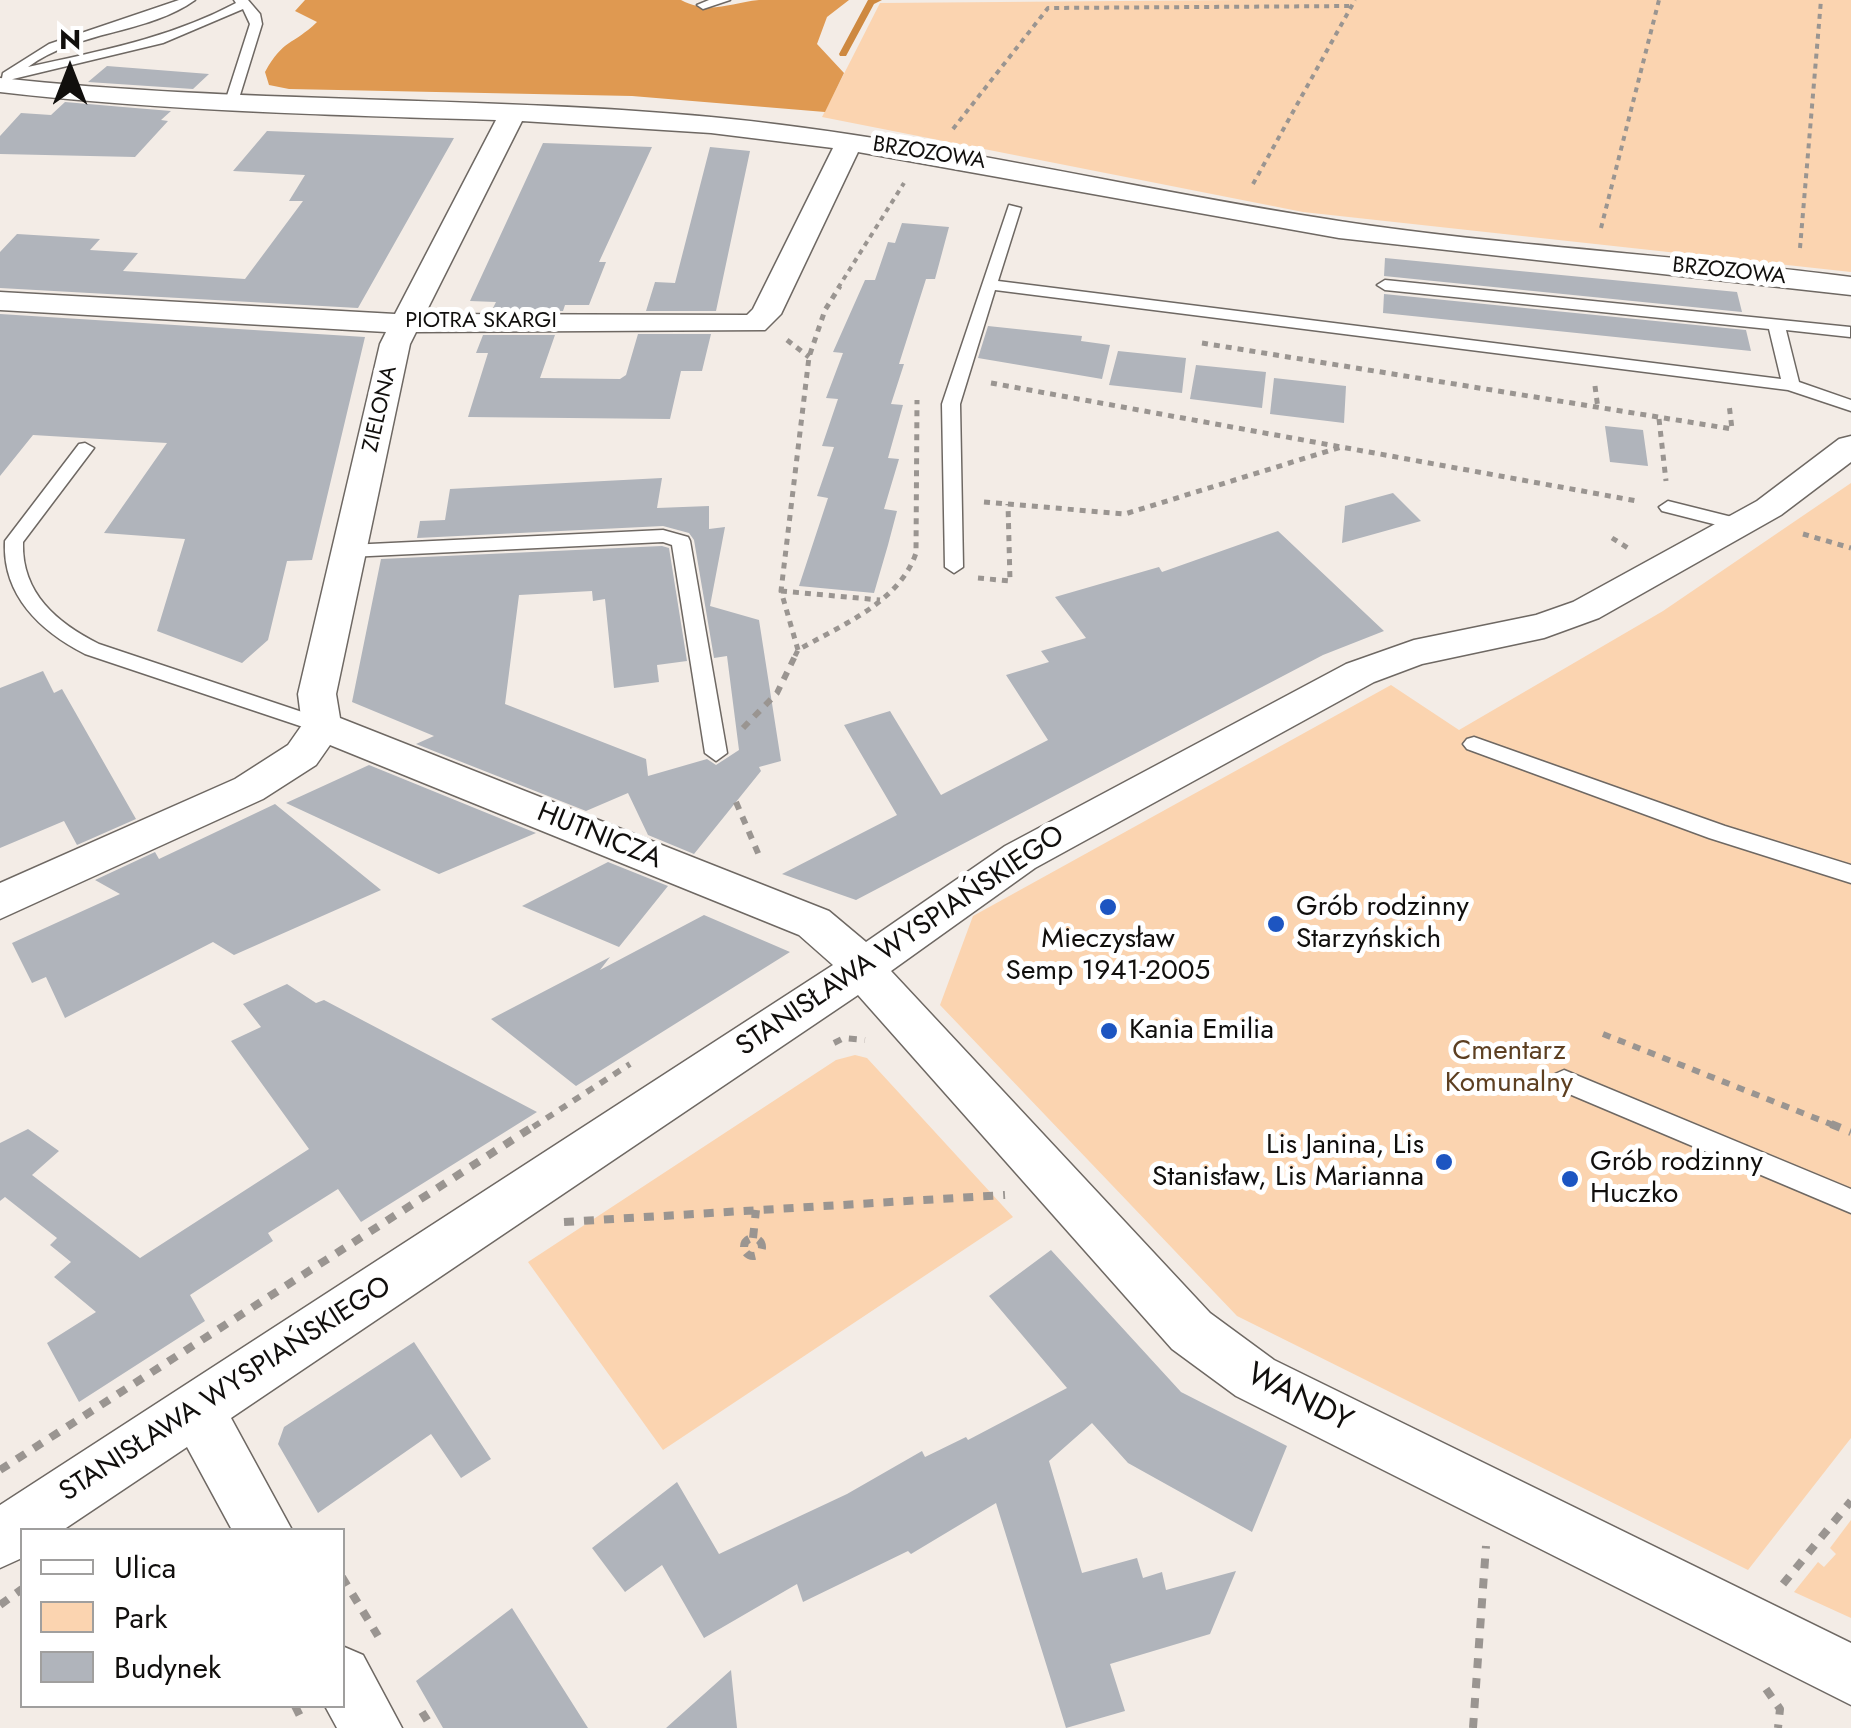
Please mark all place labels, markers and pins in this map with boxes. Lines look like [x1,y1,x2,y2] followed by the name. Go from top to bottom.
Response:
[1296,891,1469,957] place label: Grób rodzinny Starzyńskich
[1097,896,1119,918] marker: Mieczysław Semp 1941-2005
[1265,913,1287,935] marker: Grób rodzinny Starzyńskich
[1006,923,1210,989] place label: Mieczysław Semp 1941-2005
[1129,1014,1274,1048] place label: Kania Emilia
[1098,1020,1120,1042] marker: Kania Emilia
[1152,1129,1424,1195] place label: Lis Janina, Lis Stanisław, Lis Marianna
[1590,1146,1763,1212] place label: Grób rodzinny Huczko
[1433,1151,1455,1173] marker: Lis Janina, Lis Stanisław, Lis Marianna
[1559,1168,1581,1190] marker: Grób rodzinny Huczko

